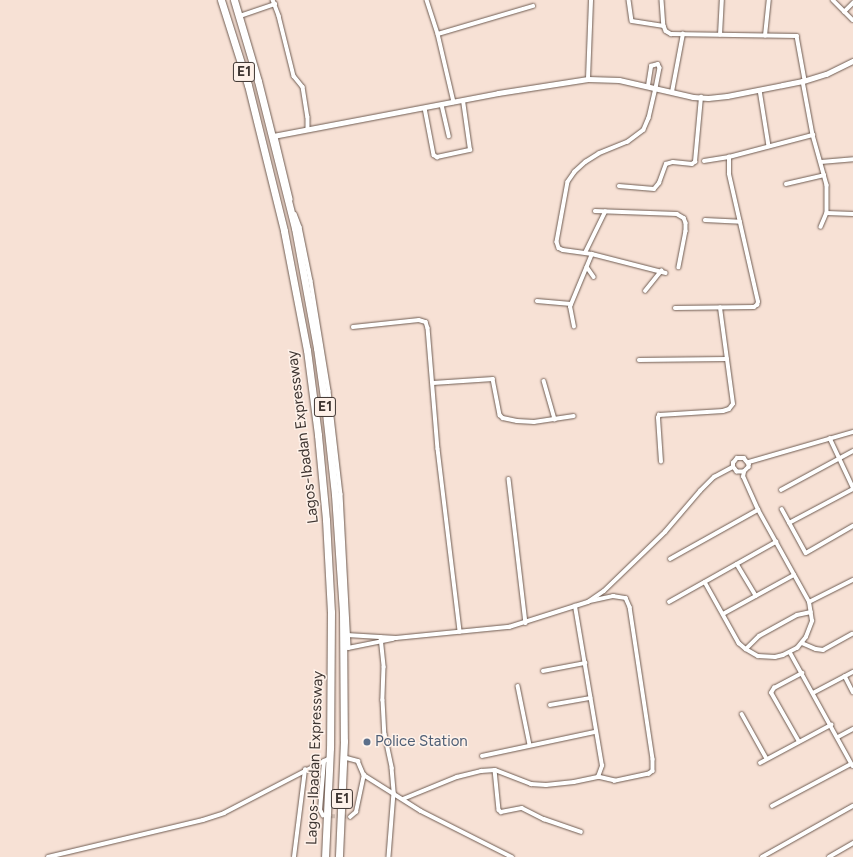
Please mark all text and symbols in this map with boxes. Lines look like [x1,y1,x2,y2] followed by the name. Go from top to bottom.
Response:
[232,60,256,84] road number: E1
[283,349,323,525] street label: Lagos-Ibadan Expressway
[313,395,337,419] road number: E1
[303,671,327,845] street label: Lagos-Ibadan Expressway
[375,733,468,751] place label: Police Station
[362,737,372,747] marker: Police Station
[330,787,354,811] road number: E1

